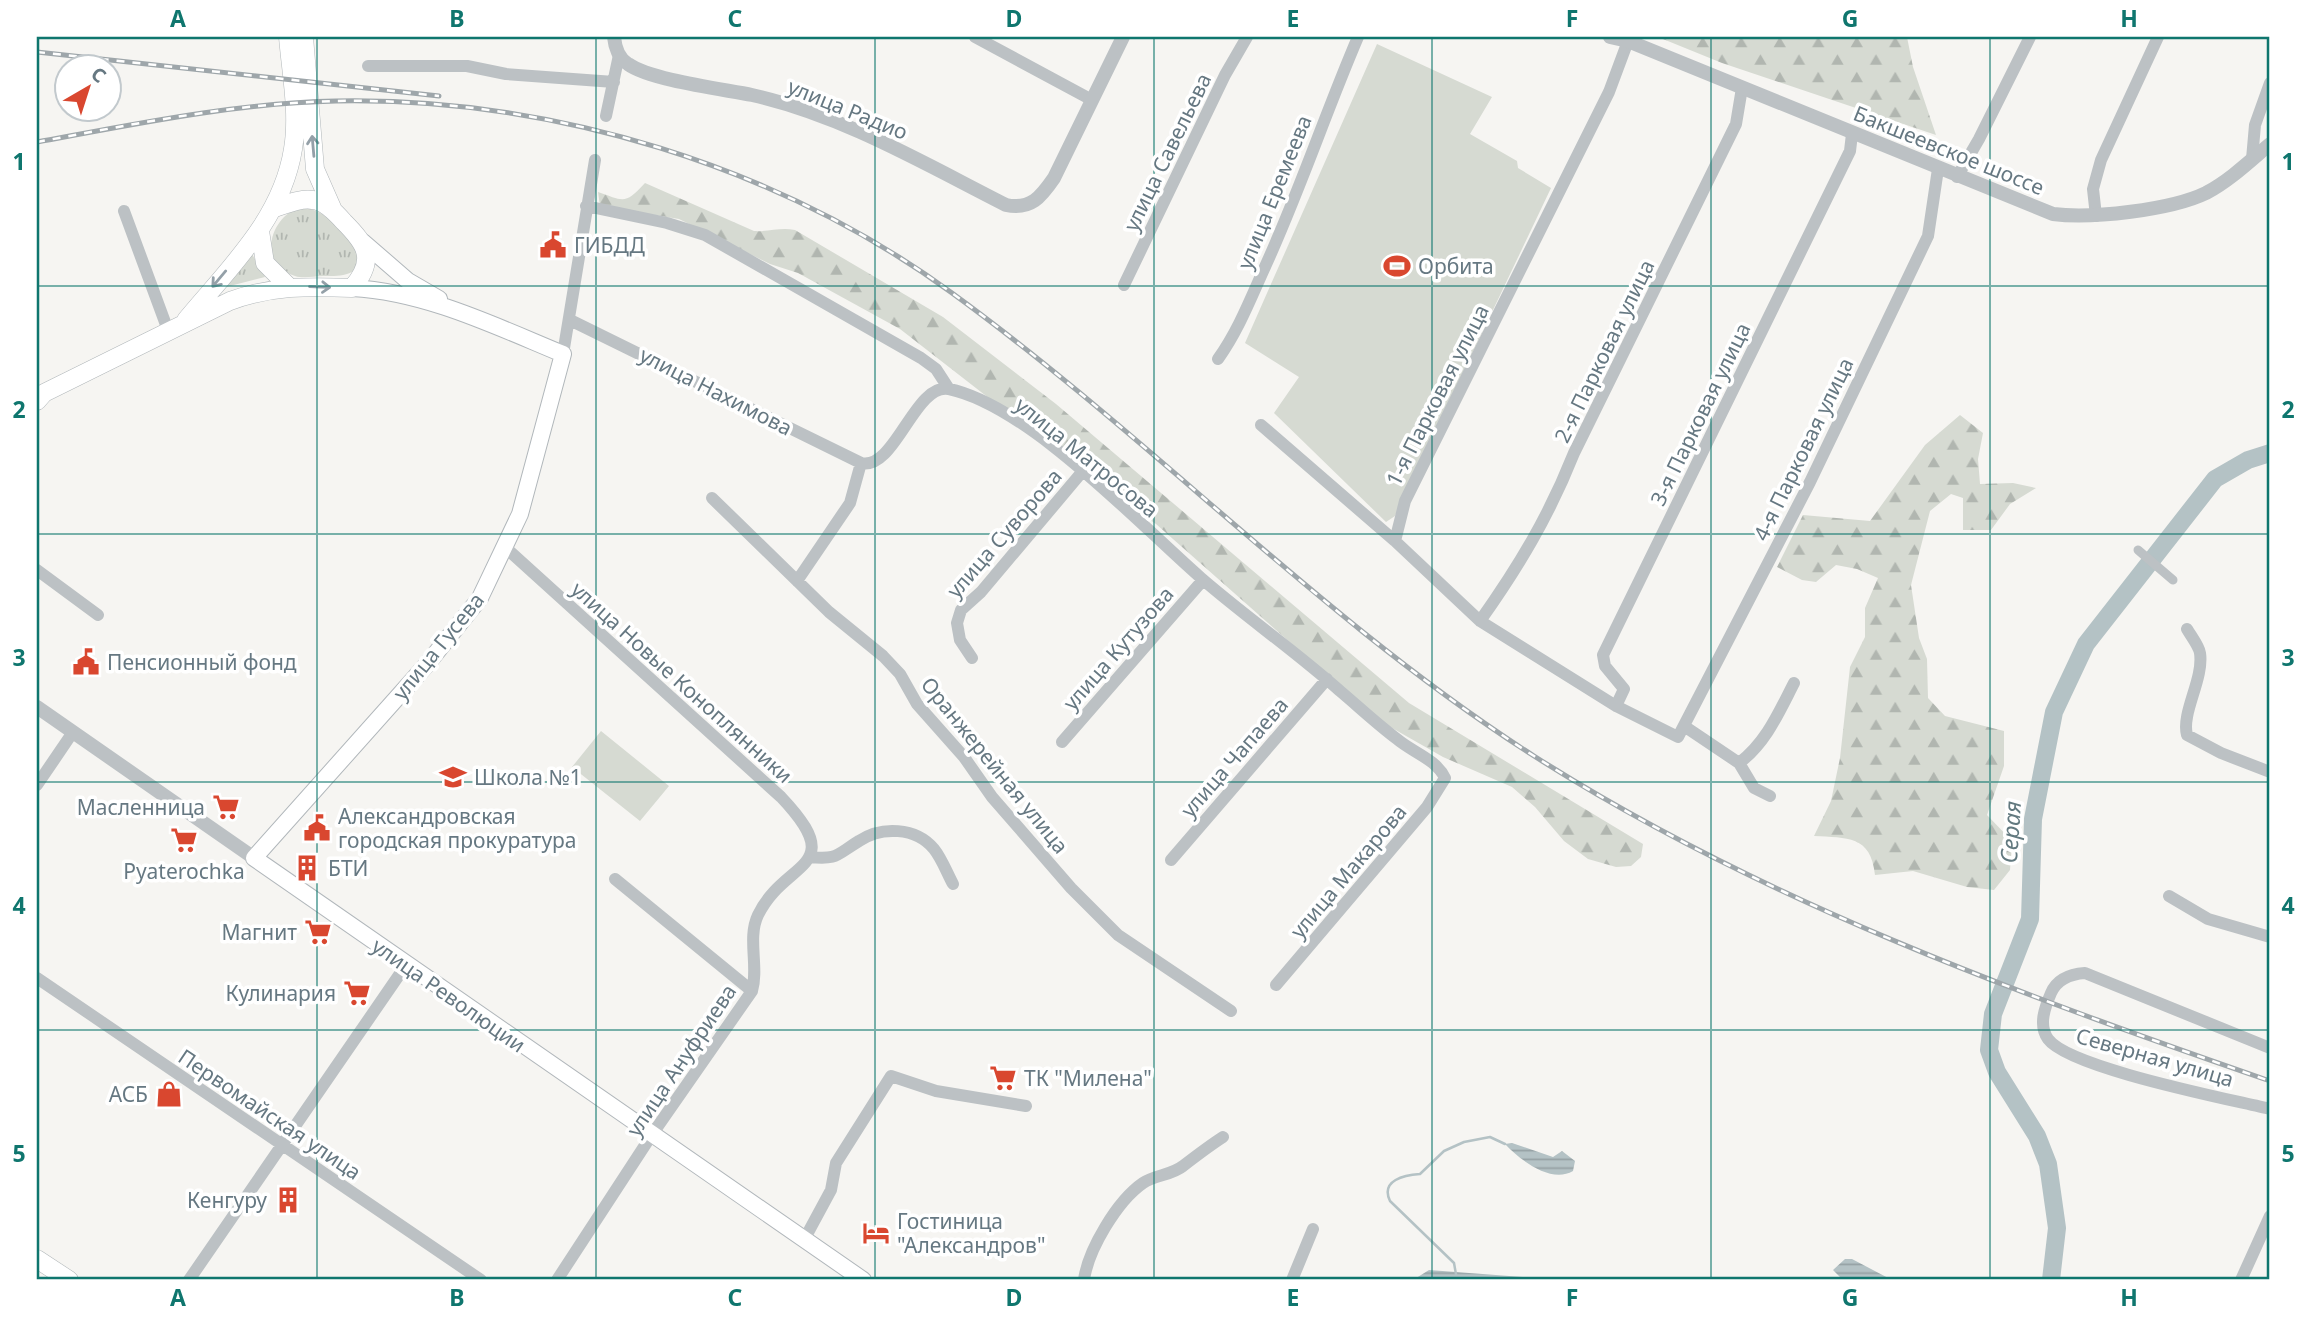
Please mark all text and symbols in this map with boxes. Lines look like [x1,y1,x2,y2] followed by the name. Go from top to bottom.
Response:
[170,2,186,34] text: A
[449,2,465,34] text: B
[728,2,743,34] text: C
[1006,2,1022,34] text: D
[1287,2,1299,34] text: E
[1566,2,1578,34] text: F
[1842,2,1858,34] text: G
[2120,2,2138,34] text: H
[52,52,122,122] north arrow
[86,61,112,89] text: С
[1117,68,1217,236] street label: улица Савельева
[784,72,912,146] street label: улица Радио
[1850,99,2048,201] street label: Бакшеевское шоссе
[1230,111,1318,273] street label: улица Еремеева
[307,135,320,158] one-way arrow
[12,145,26,177] text: 1
[2281,145,2295,177] text: 1
[538,230,568,260] public building icon: ГИБДД
[574,231,646,259] place label: ГИБДД
[1382,251,1412,281] sports icon: Орбита
[1418,252,1494,280] place label: Орбита
[1548,255,1660,447] street label: 2-я Парковая улица
[212,270,227,288] one-way arrow
[308,280,331,293] one-way arrow
[1379,300,1495,490] street label: 1-я Парковая улица
[1644,318,1756,510] street label: 3-я Парковая улица
[635,340,797,442] street label: улица Нахимова
[1747,353,1859,545] street label: 4-я Парковая улица
[1010,391,1164,523] street label: улица Матросова
[12,393,26,425] text: 2
[2281,393,2295,425] text: 2
[940,463,1068,603] street label: улица Суворова
[565,575,799,789] street label: улица Новые Коноплянники
[1056,580,1180,716] street label: улица Кутузова
[386,586,490,706] street label: улица Гусева
[12,641,26,673] text: 3
[2281,641,2295,673] text: 3
[71,647,101,677] public building icon: Пенсионный фонд
[107,648,297,676] place label: Пенсионный фонд
[915,671,1075,859] street label: Оранжерейная улица
[1174,691,1294,823] street label: улица Чапаева
[438,762,468,792] school or university icon: Школа №1
[474,763,582,791] place label: Школа №1
[211,792,241,822] supermarket icon: Масленница
[77,793,205,821] place label: Масленница
[1284,798,1412,944] street label: улица Макарова
[1992,800,2028,864] water label: Серая
[338,802,577,854] place label: Александровская городская прокуратура
[302,813,332,843] public building icon: Александровская городская прокуратура
[169,825,199,855] supermarket icon: Pyaterochka
[292,853,322,883] building icon: БТИ
[328,854,368,882] place label: БТИ
[123,857,245,885] place label: Pyaterochka
[12,889,26,921] text: 4
[2281,889,2295,921] text: 4
[303,917,333,947] supermarket icon: Магнит
[221,918,297,946] place label: Магнит
[367,932,531,1058] street label: улица Революции
[342,978,372,1008] supermarket icon: Кулинария
[620,978,742,1142] street label: улица Ануфриева
[226,979,336,1007] place label: Кулинария
[2073,1021,2237,1093] street label: Северная улица
[173,1042,367,1186] street label: Первомайская улица
[988,1063,1018,1093] supermarket icon: ТК "Милена"
[1024,1064,1152,1092] place label: ТК "Милена"
[154,1079,184,1109] shop icon: АСБ
[109,1080,148,1108] place label: АСБ
[12,1137,26,1169] text: 5
[2281,1137,2295,1169] text: 5
[273,1185,303,1215] building icon: Кенгуру
[187,1186,267,1214] place label: Кенгуру
[897,1207,1045,1259] place label: Гостиница "Александров"
[861,1218,891,1248] hotel icon: Гостиница "Александров"
[170,1281,186,1313] text: A
[449,1281,465,1313] text: B
[728,1281,743,1313] text: C
[1006,1281,1022,1313] text: D
[1287,1281,1299,1313] text: E
[1566,1281,1578,1313] text: F
[1842,1281,1858,1313] text: G
[2120,1281,2138,1313] text: H

